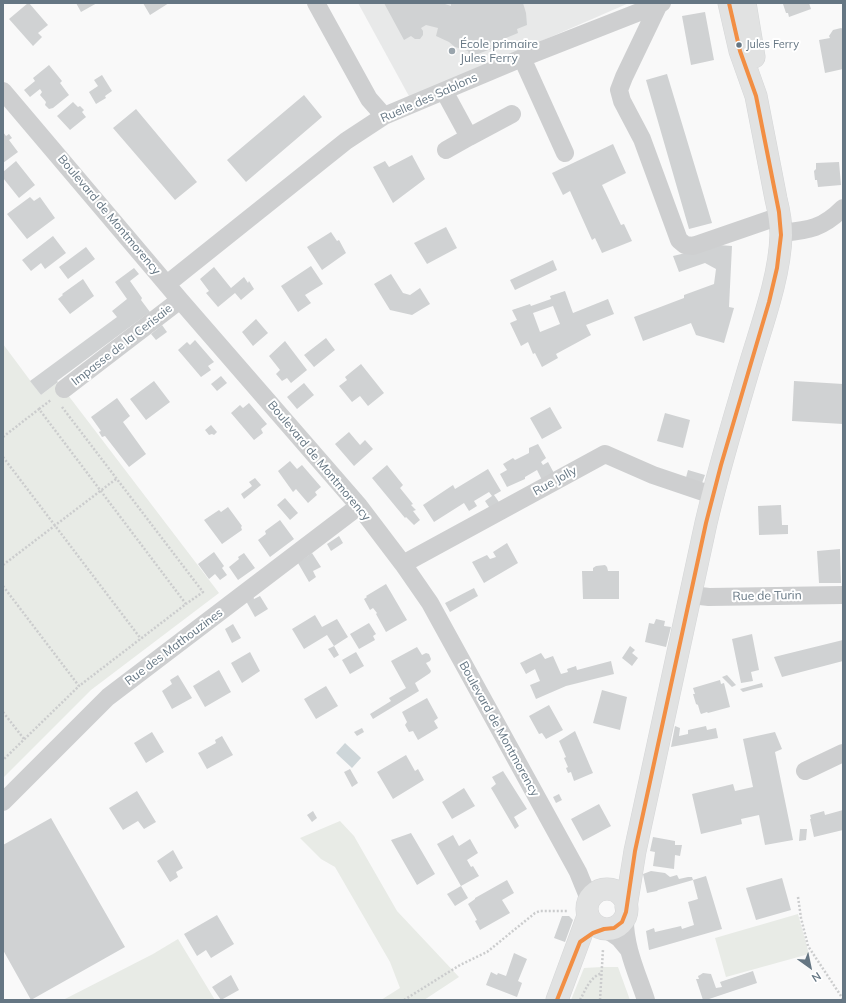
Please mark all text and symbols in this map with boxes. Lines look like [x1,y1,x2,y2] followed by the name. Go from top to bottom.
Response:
[460,37,538,65] place label: École primaire Jules Ferry
[746,38,799,52] place label: Jules Ferry
[734,40,744,50] marker: Jules Ferry
[447,46,457,56] marker: École primaire Jules Ferry
[378,70,480,126] street label: Ruelle des Sablons
[55,152,163,278] street label: Boulevard de Montmorency
[69,301,175,389] street label: Impasse de la Cerisaie
[265,398,373,524] street label: Boulevard de Montmorency
[531,463,579,499] street label: Rue Jolly
[732,588,802,604] street label: Rue de Turin
[122,606,226,688] street label: Rue des Mathouzines
[456,659,542,799] street label: Boulevard de Montmorency
[790,947,830,987] north arrow
[809,969,824,985] text: N

